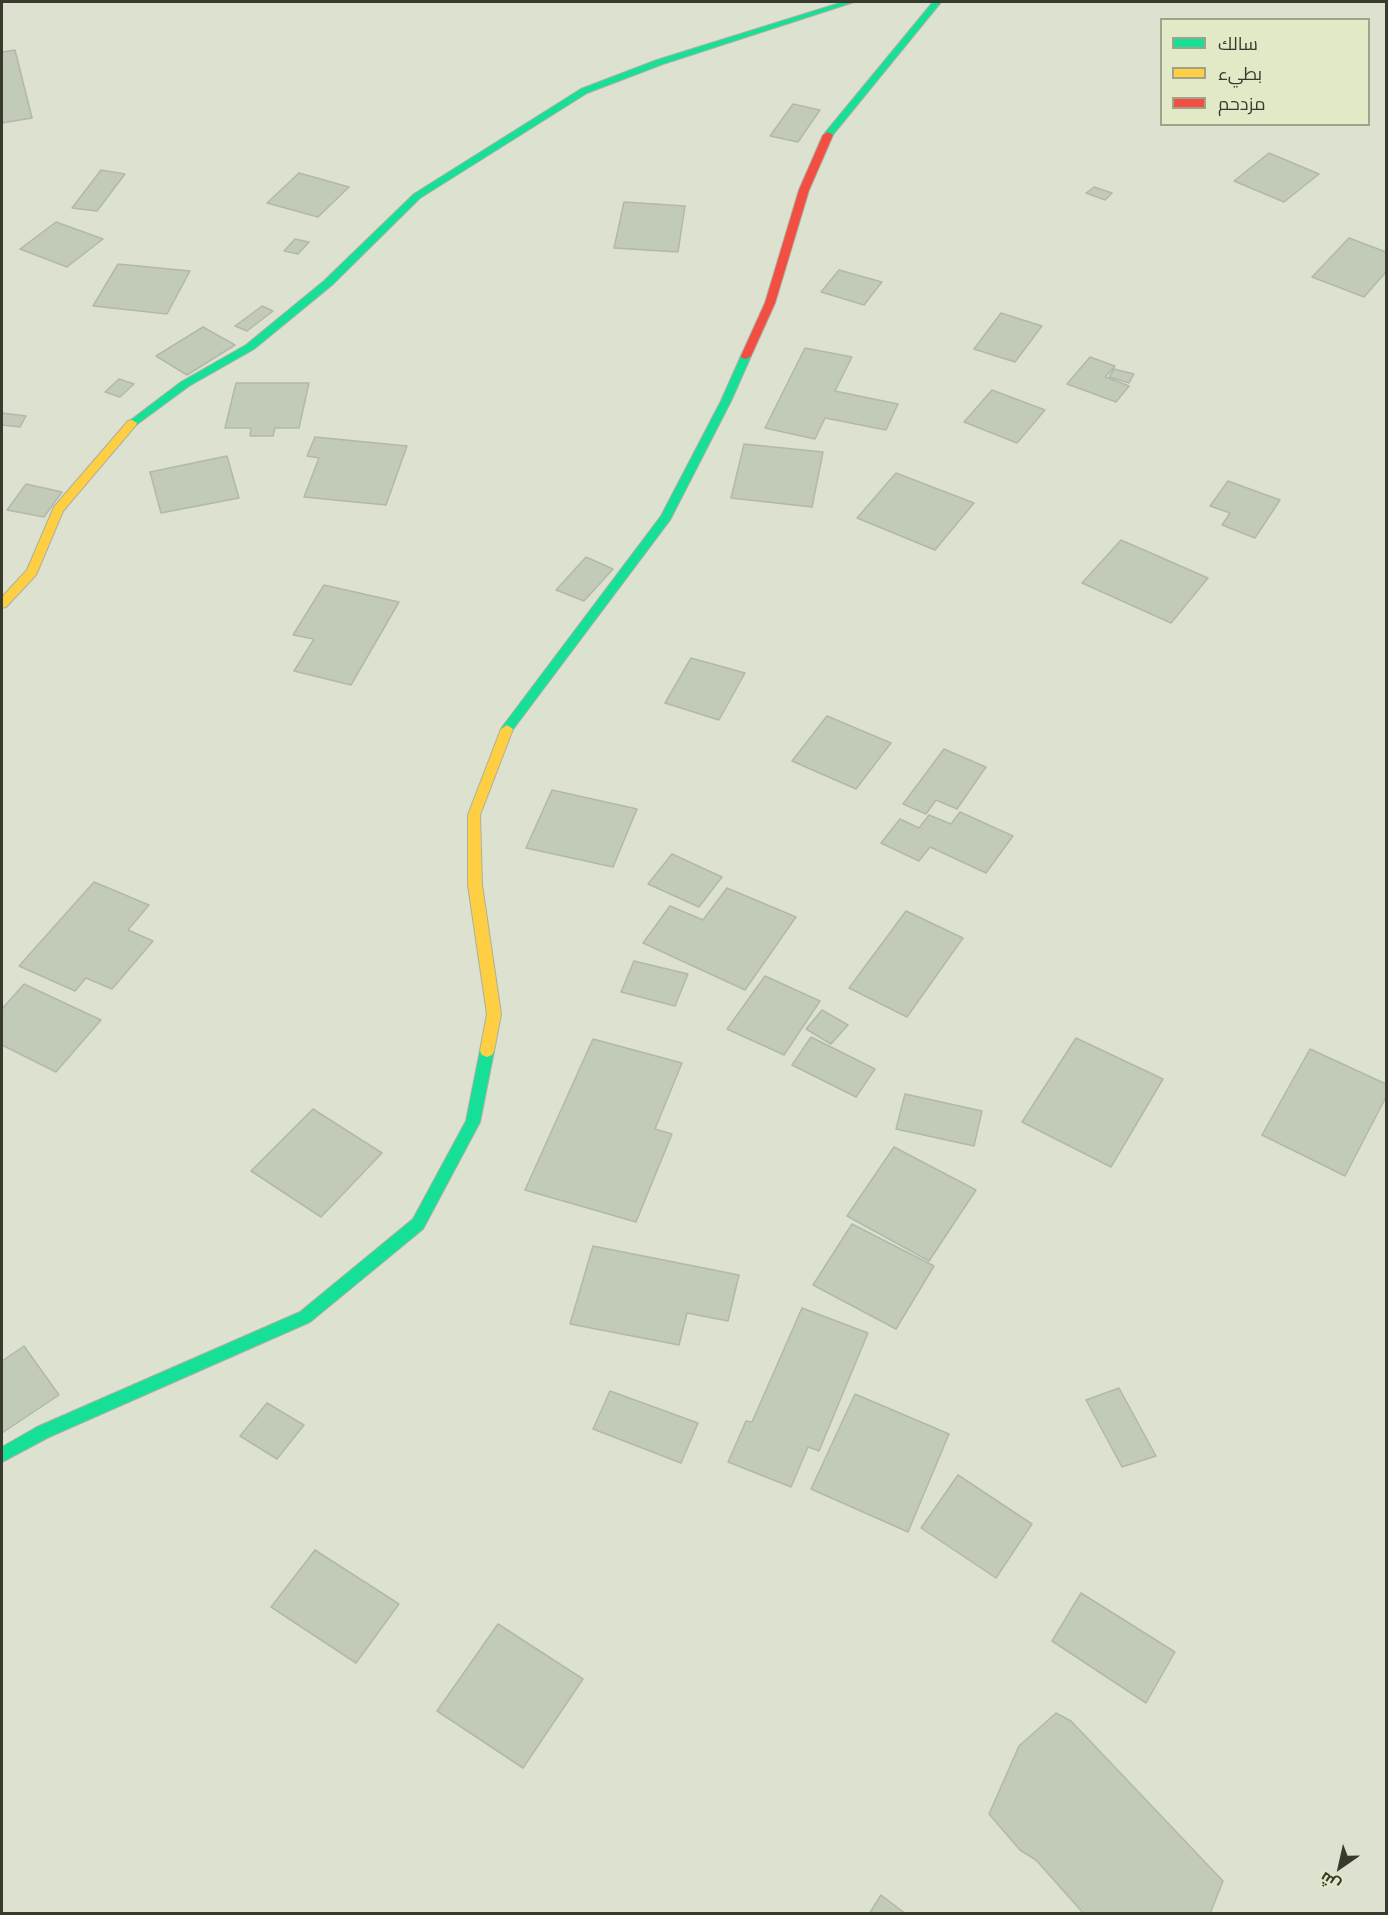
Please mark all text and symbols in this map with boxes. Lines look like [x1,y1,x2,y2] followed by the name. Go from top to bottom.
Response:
[1160,18,1370,126] legend
[1218,32,1258,55] text: سالك
[1218,62,1262,85] text: بطيء
[1218,92,1266,115] text: مزدحم
[1310,1837,1370,1897] north arrow
[1316,1868,1344,1896] text: ش

